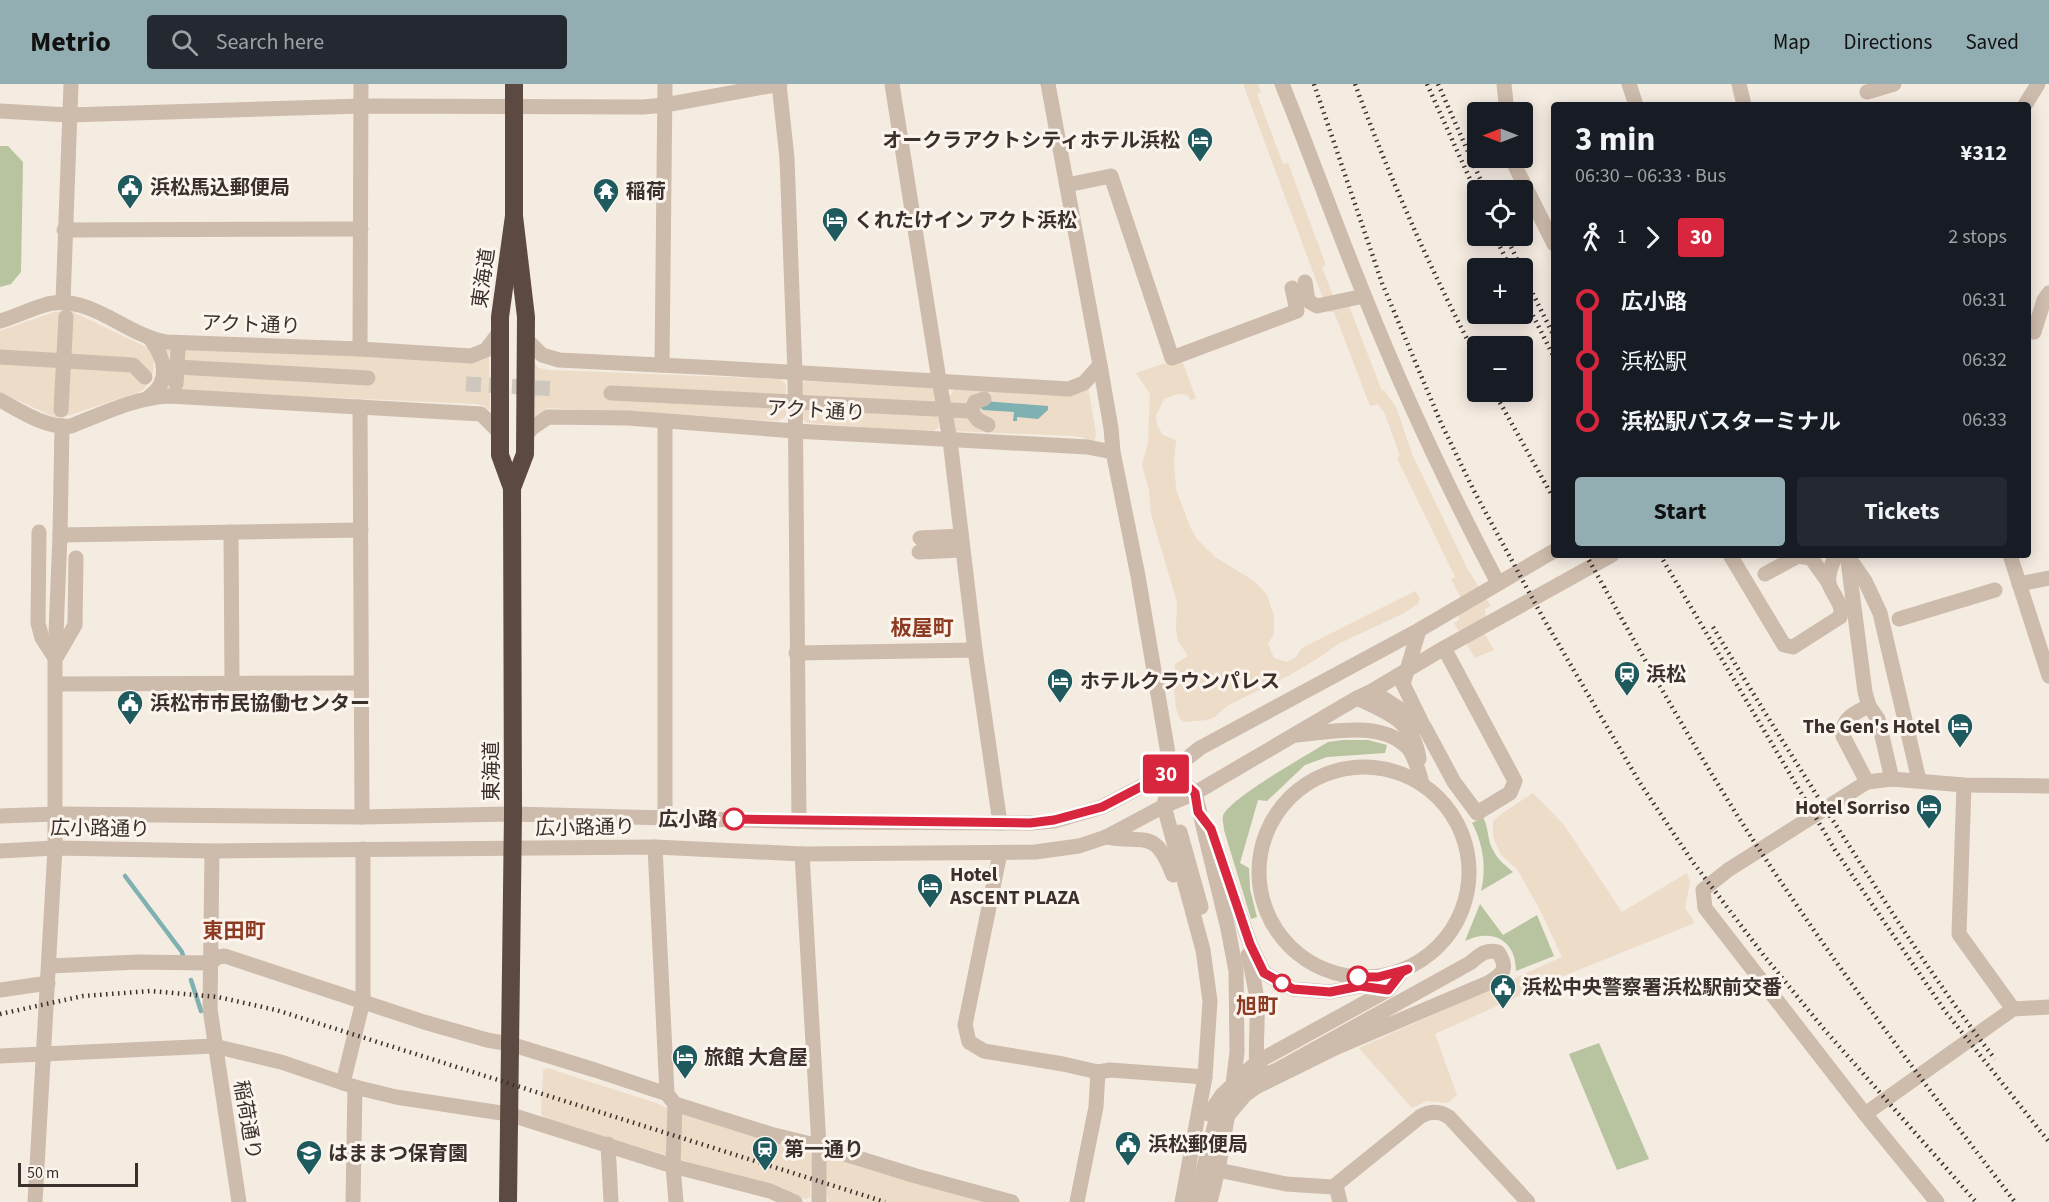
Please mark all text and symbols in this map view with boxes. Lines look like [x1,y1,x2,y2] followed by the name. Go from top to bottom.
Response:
[147,15,567,69] search box
[30,22,111,62] text: Metrio
[168,26,201,59] icon: search
[216,26,324,58] text: Search here
[1773,27,1811,57] text: Map
[1844,27,1932,57] text: Directions
[1965,27,2019,57] text: Saved
[1467,102,1533,168] north arrow
[1467,102,1533,402] map controls
[1575,116,1655,163] text: 3 min
[1185,125,1215,163] hotel icon: オークラアクトシティホテル浜松
[882,127,1180,155] place label: オークラアクトシティホテル浜松
[1961,137,2007,169] text: ¥312
[1575,162,1726,190] text: 06:30 – 06:33 · Bus
[115,172,145,210] public building icon: 浜松馬込郵便局
[150,174,290,202] place label: 浜松馬込郵便局
[591,176,621,214] temple icon: 稲荷
[626,178,666,206] place label: 稲荷
[1467,180,1533,246] button: locate
[820,205,850,243] hotel icon: くれたけイン アクト浜松
[854,207,1077,235] place label: くれたけイン アクト浜松
[1575,221,1608,254] icon: walk
[1636,221,1669,254] icon: forward
[1690,222,1712,252] text: 30
[1617,223,1627,251] text: 1
[1948,223,2007,251] text: 2 stops
[466,246,502,310] street label: 東海道
[1467,258,1533,324] button: +
[1621,286,1687,318] text: 広小路
[1962,286,2007,314] text: 06:31
[201,309,301,341] street label: アクト通り
[1467,336,1533,402] button: −
[1621,346,1687,378] text: 浜松駅
[1962,346,2007,374] text: 06:32
[766,394,866,428] street label: アクト通り
[1621,406,1841,438] text: 浜松駅バスターミナル
[1962,406,2007,434] text: 06:33
[1575,477,1785,546] button: Start
[1797,477,2007,546] button: Tickets
[891,613,954,643] district label: 板屋町
[1612,659,1642,697] station icon: 浜松
[1646,661,1686,689] place label: 浜松
[1045,666,1075,704] hotel icon: ホテルクラウンパレス
[1080,668,1280,696] place label: ホテルクラウンパレス
[115,688,145,726] public building icon: 浜松市市民協働センター
[150,690,370,718] place label: 浜松市市民協働センター
[1945,711,1975,749] hotel icon: The Gen's Hotel
[1803,713,1940,741] place label: The Gen's Hotel
[478,741,506,801] street label: 東海道
[1139,754,1193,794] line badge: 30
[1155,759,1177,789] text: 30
[1914,792,1944,830] hotel icon: Hotel Sorriso
[1795,794,1910,822] place label: Hotel Sorriso
[658,806,718,834] place label: 広小路
[723,808,745,830] marker: 広小路
[535,813,635,843] street label: 広小路通り
[50,814,150,844] street label: 広小路通り
[949,861,1080,912] place label: Hotel ASCENT PLAZA
[915,871,945,909] hotel icon: Hotel ASCENT PLAZA
[203,916,266,946] district label: 東田町
[1347,966,1369,988] unlabelled marker
[1488,972,1518,1010] public building icon: 浜松中央警察署浜松駅前交番
[1273,974,1291,992] unlabelled marker
[1522,974,1782,1002] place label: 浜松中央警察署浜松駅前交番
[1236,991,1278,1021] district label: 旭町
[670,1042,700,1080] hotel icon: 旅館 大倉屋
[704,1044,808,1072] place label: 旅館 大倉屋
[226,1078,268,1162] street label: 稲荷通り
[1113,1129,1143,1167] public building icon: 浜松郵便局
[1148,1131,1248,1159] place label: 浜松郵便局
[750,1134,780,1172] station icon: 第一通り
[784,1136,864,1164] place label: 第一通り
[294,1138,324,1176] school or university icon: はままつ保育園
[328,1140,468,1168] place label: はままつ保育園
[18,1160,138,1188] scale bar
[27,1162,59,1184] text: 50 m

